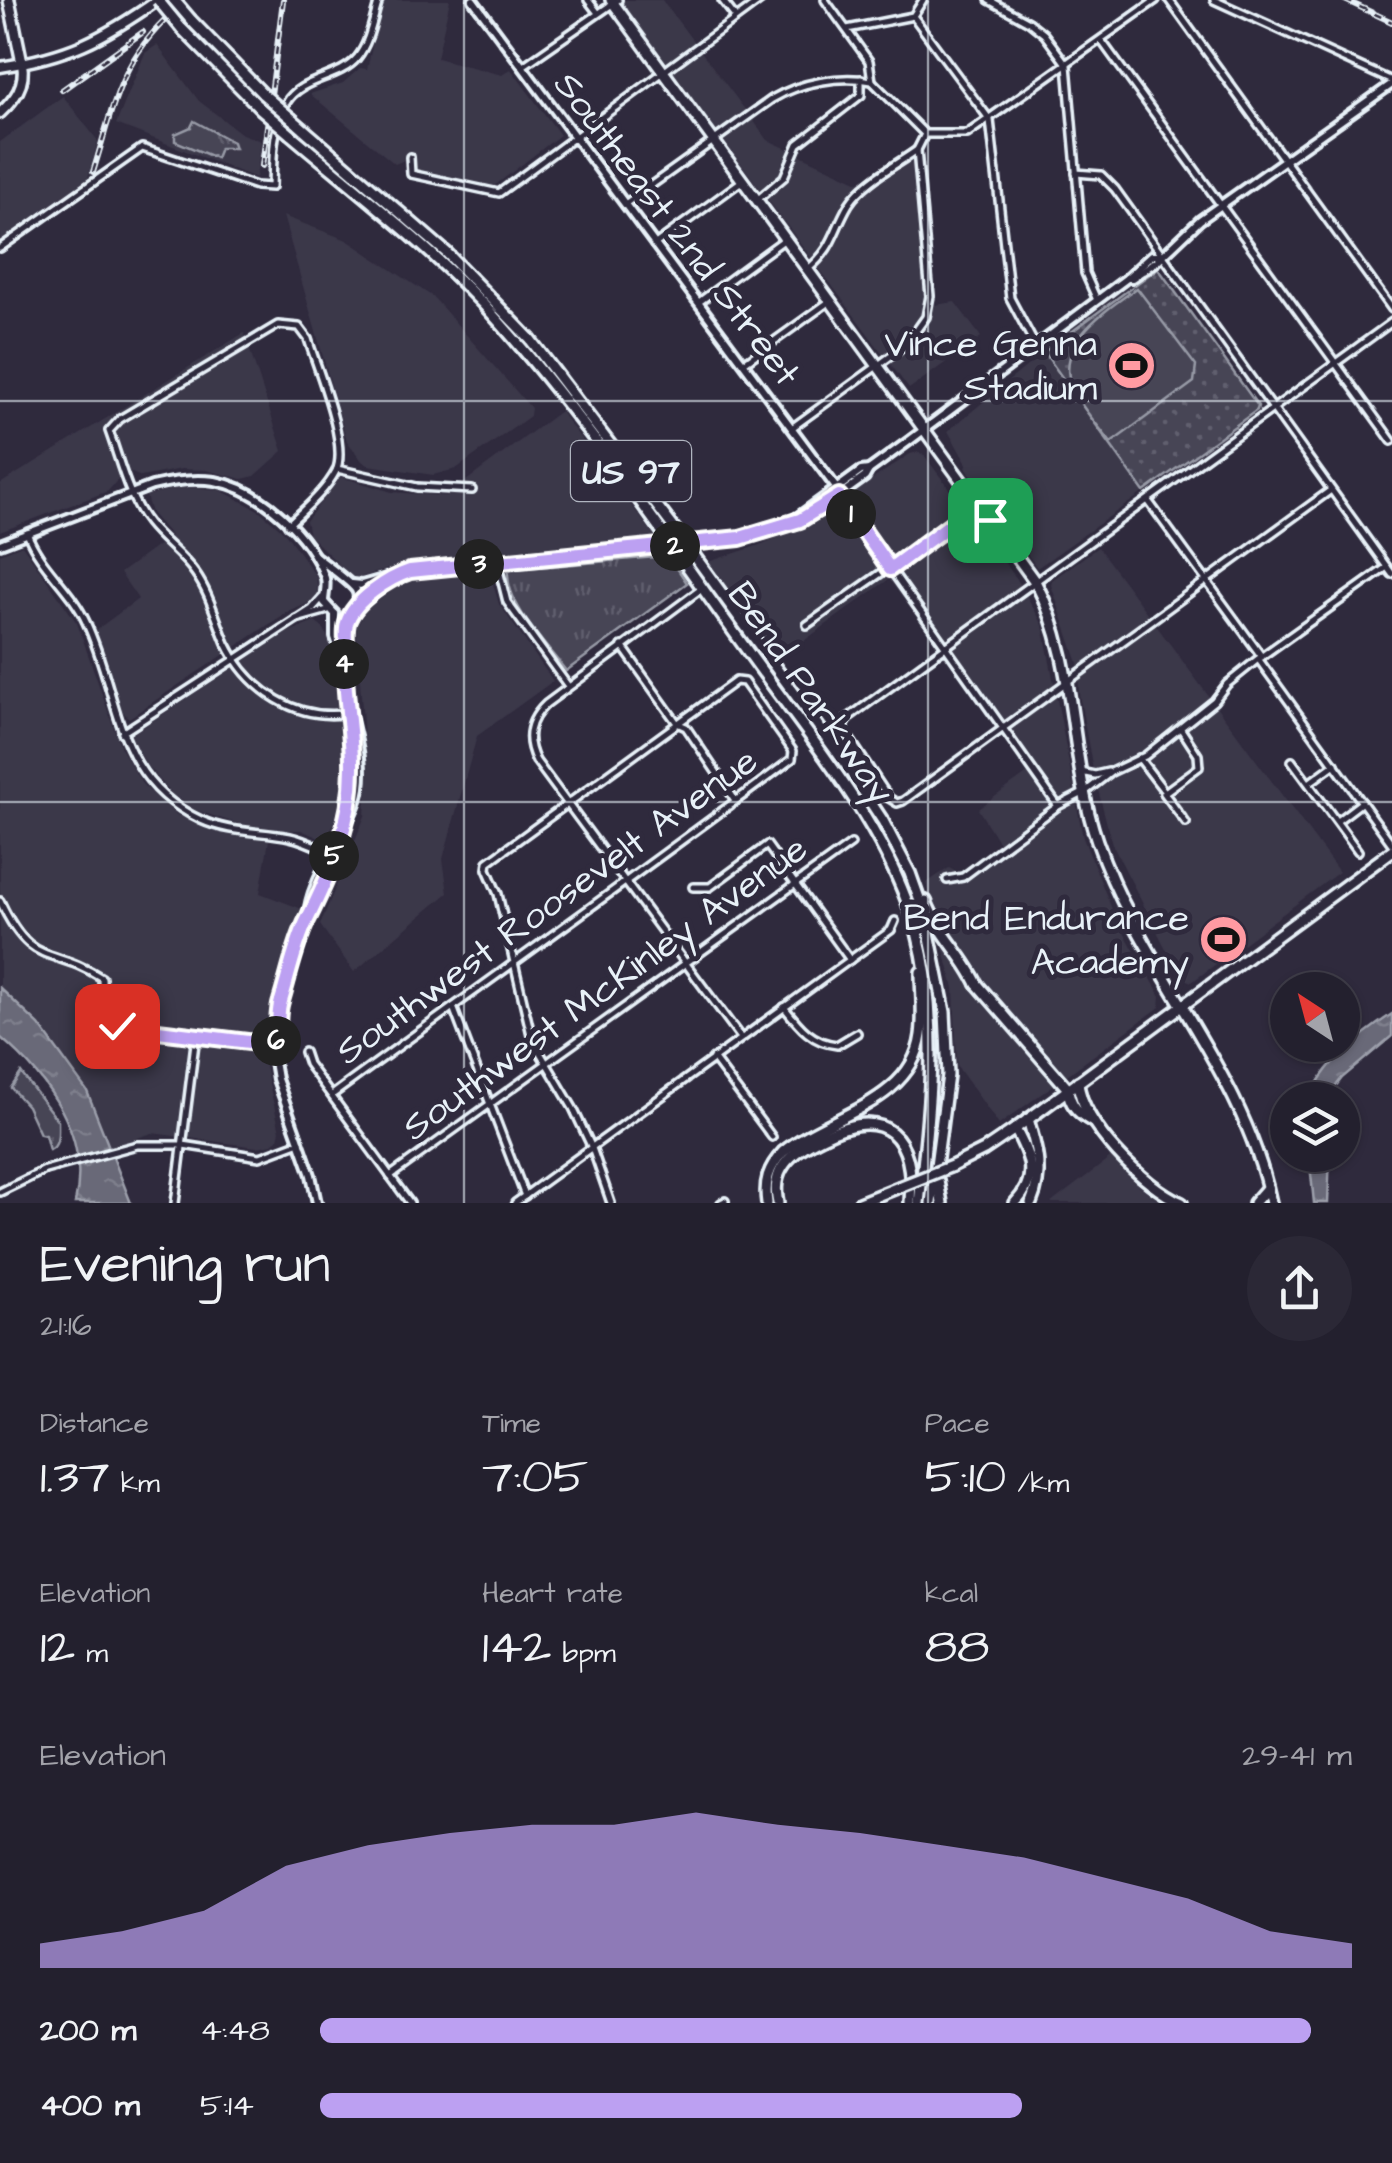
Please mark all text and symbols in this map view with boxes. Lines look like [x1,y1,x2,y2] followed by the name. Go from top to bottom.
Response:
[541,61,812,397] street label: Southeast 2nd Street
[884,319,1097,415] place label: Vince Genna Stadium
[1106,339,1158,391] sports icon: Vince Genna Stadium
[571,441,691,501] road number: US 97
[948,478,1033,563] pin
[826,489,876,539] pin: 1
[963,493,1018,548] icon: arrive
[849,494,853,533] text: 1
[650,521,700,571] pin: 2
[667,526,683,565] text: 2
[454,539,504,589] pin: 3
[472,544,486,583] text: 3
[714,572,906,815] street label: Bend Parkway
[319,639,369,689] pin: 4
[334,644,354,683] text: 4
[326,736,769,1078] street label: Southwest Roosevelt Avenue
[392,824,819,1154] street label: Southwest McKinley Avenue
[309,831,359,881] pin: 5
[324,836,344,875] text: 5
[904,893,1189,990] place label: Bend Endurance Academy
[1198,913,1250,965] sports icon: Bend Endurance Academy
[1270,972,1360,1062] north arrow
[1270,972,1360,1172] map controls
[75,984,160,1069] pin
[90,999,145,1054] icon: check
[251,1016,301,1066] pin: 6
[267,1021,285,1060] text: 6
[1270,1082,1360,1172] button: layers
[40,1227,330,1303] text: Evening run
[1247,1236,1352,1341] button: share
[40,1303,92,1348] text: 21:16
[40,1404,149,1443] text: Distance
[482,1404,541,1443] text: Time
[925,1404,990,1443] text: Pace
[40,1443,110,1512] text: 1.37
[482,1443,588,1512] text: 7:05
[925,1443,1006,1512] text: 5:10
[110,1464,160,1503] text: km
[1006,1464,1069,1503] text: /km
[40,1574,150,1613] text: Elevation
[482,1574,623,1613] text: Heart rate
[925,1574,978,1613] text: kcal
[40,1613,75,1682] text: 12
[482,1613,551,1682] text: 142
[925,1613,990,1682] text: 88
[75,1634,108,1673] text: m
[551,1634,616,1673] text: bpm
[40,1733,166,1778] text: Elevation
[1242,1733,1352,1778] text: 29–41 m
[40,2008,136,2053] text: 200 m
[200,2008,270,2053] text: 4:48
[40,2083,140,2128] text: 400 m
[200,2083,254,2128] text: 5:14

